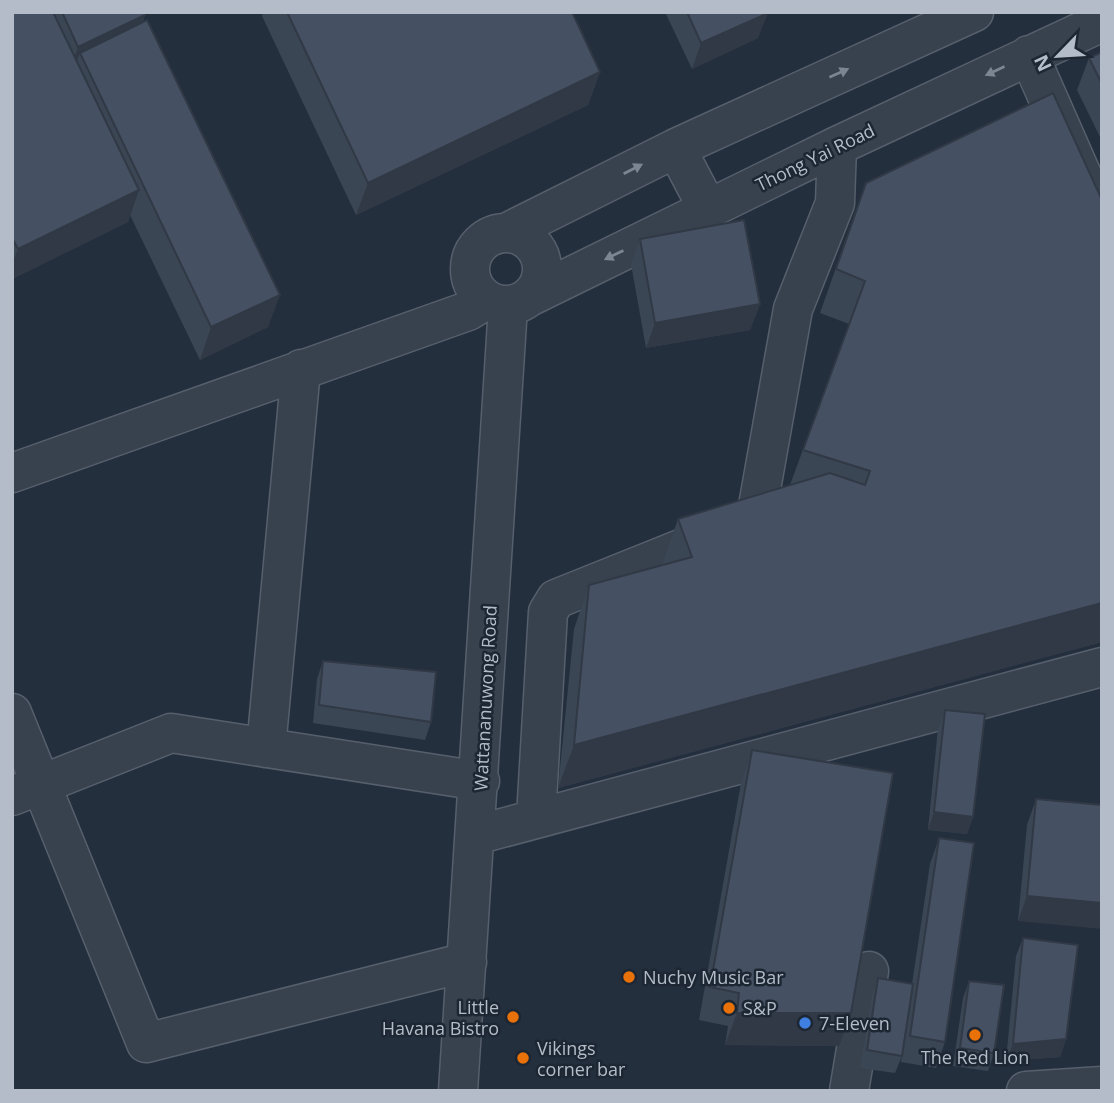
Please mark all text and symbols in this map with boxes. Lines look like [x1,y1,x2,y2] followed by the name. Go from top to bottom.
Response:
[1023,21,1093,91] north arrow
[1028,51,1058,76] text: N
[985,65,1005,77] one-way arrow
[829,67,849,79] one-way arrow
[752,118,878,196] street label: Thong Yai Road
[623,164,643,175] one-way arrow
[604,250,624,261] one-way arrow
[468,605,502,791] street label: Wattananuwong Road
[643,965,784,989] place label: Nuchy Music Bar
[621,969,637,985] marker: Nuchy Music Bar
[382,995,499,1040] place label: Little Havana Bistro
[743,996,777,1020] place label: S&P
[721,1000,737,1016] marker: S&P
[505,1009,521,1025] marker: Little Havana Bistro
[819,1011,890,1035] place label: 7-Eleven
[797,1015,813,1031] marker: 7-Eleven
[967,1027,983,1043] marker: The Red Lion
[537,1036,626,1081] place label: Vikings corner bar
[921,1045,1029,1069] place label: The Red Lion
[515,1050,531,1066] marker: Vikings corner bar

